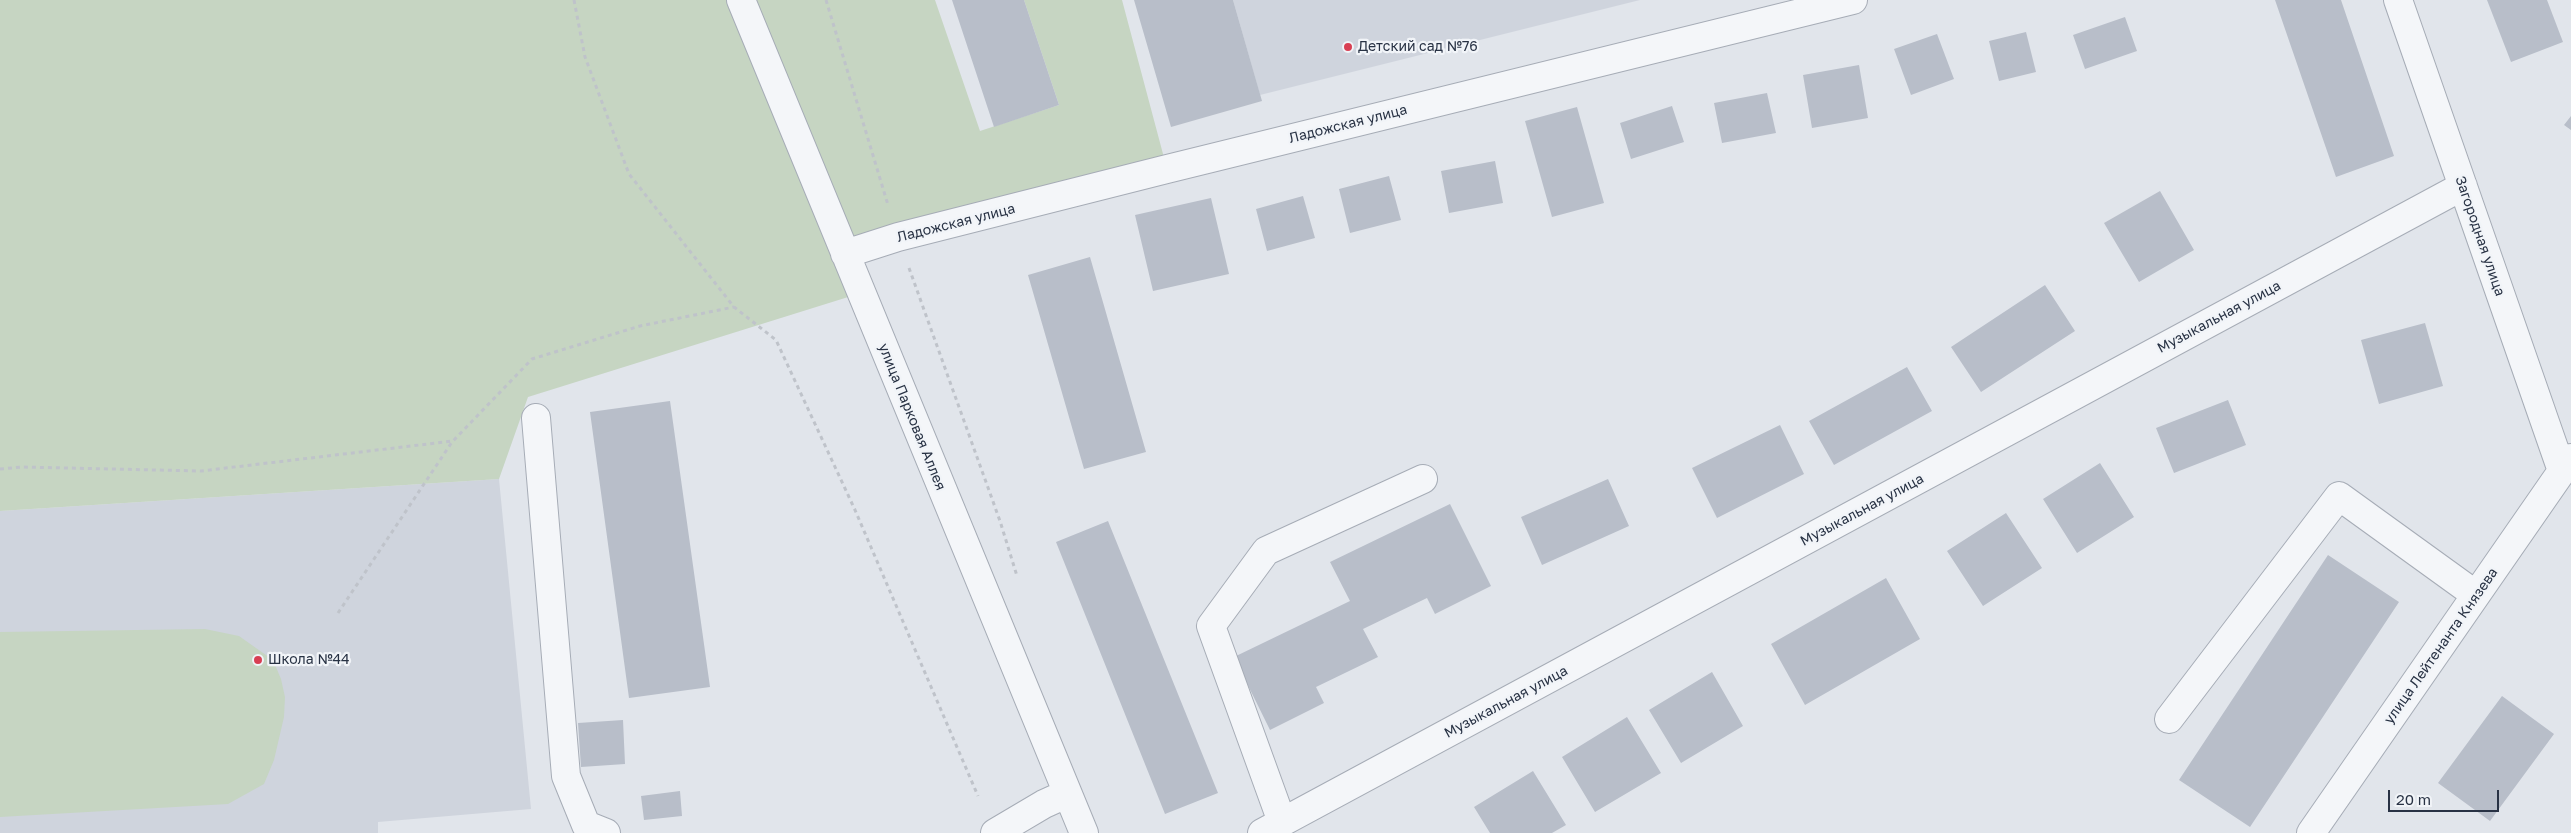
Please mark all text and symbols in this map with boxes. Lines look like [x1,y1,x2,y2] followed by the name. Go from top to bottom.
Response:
[1358,39,1478,55] place label: Детский сад №76
[1342,41,1354,53] marker: Детский сад №76
[1287,101,1409,147] street label: Ладожская улица
[2452,174,2508,298] street label: Загородная улица
[895,200,1017,246] street label: Ладожская улица
[2154,277,2284,357] street label: Музыкальная улица
[875,341,949,493] street label: улица Парковая Аллея
[1797,470,1927,550] street label: Музыкальная улица
[2381,565,2501,727] street label: улица Лейтенанта Князева
[268,652,350,668] place label: Школа №44
[252,654,264,666] marker: Школа №44
[1441,662,1571,742] street label: Музыкальная улица
[2391,780,2502,812] scale bar
[2396,790,2431,808] text: 20 m

